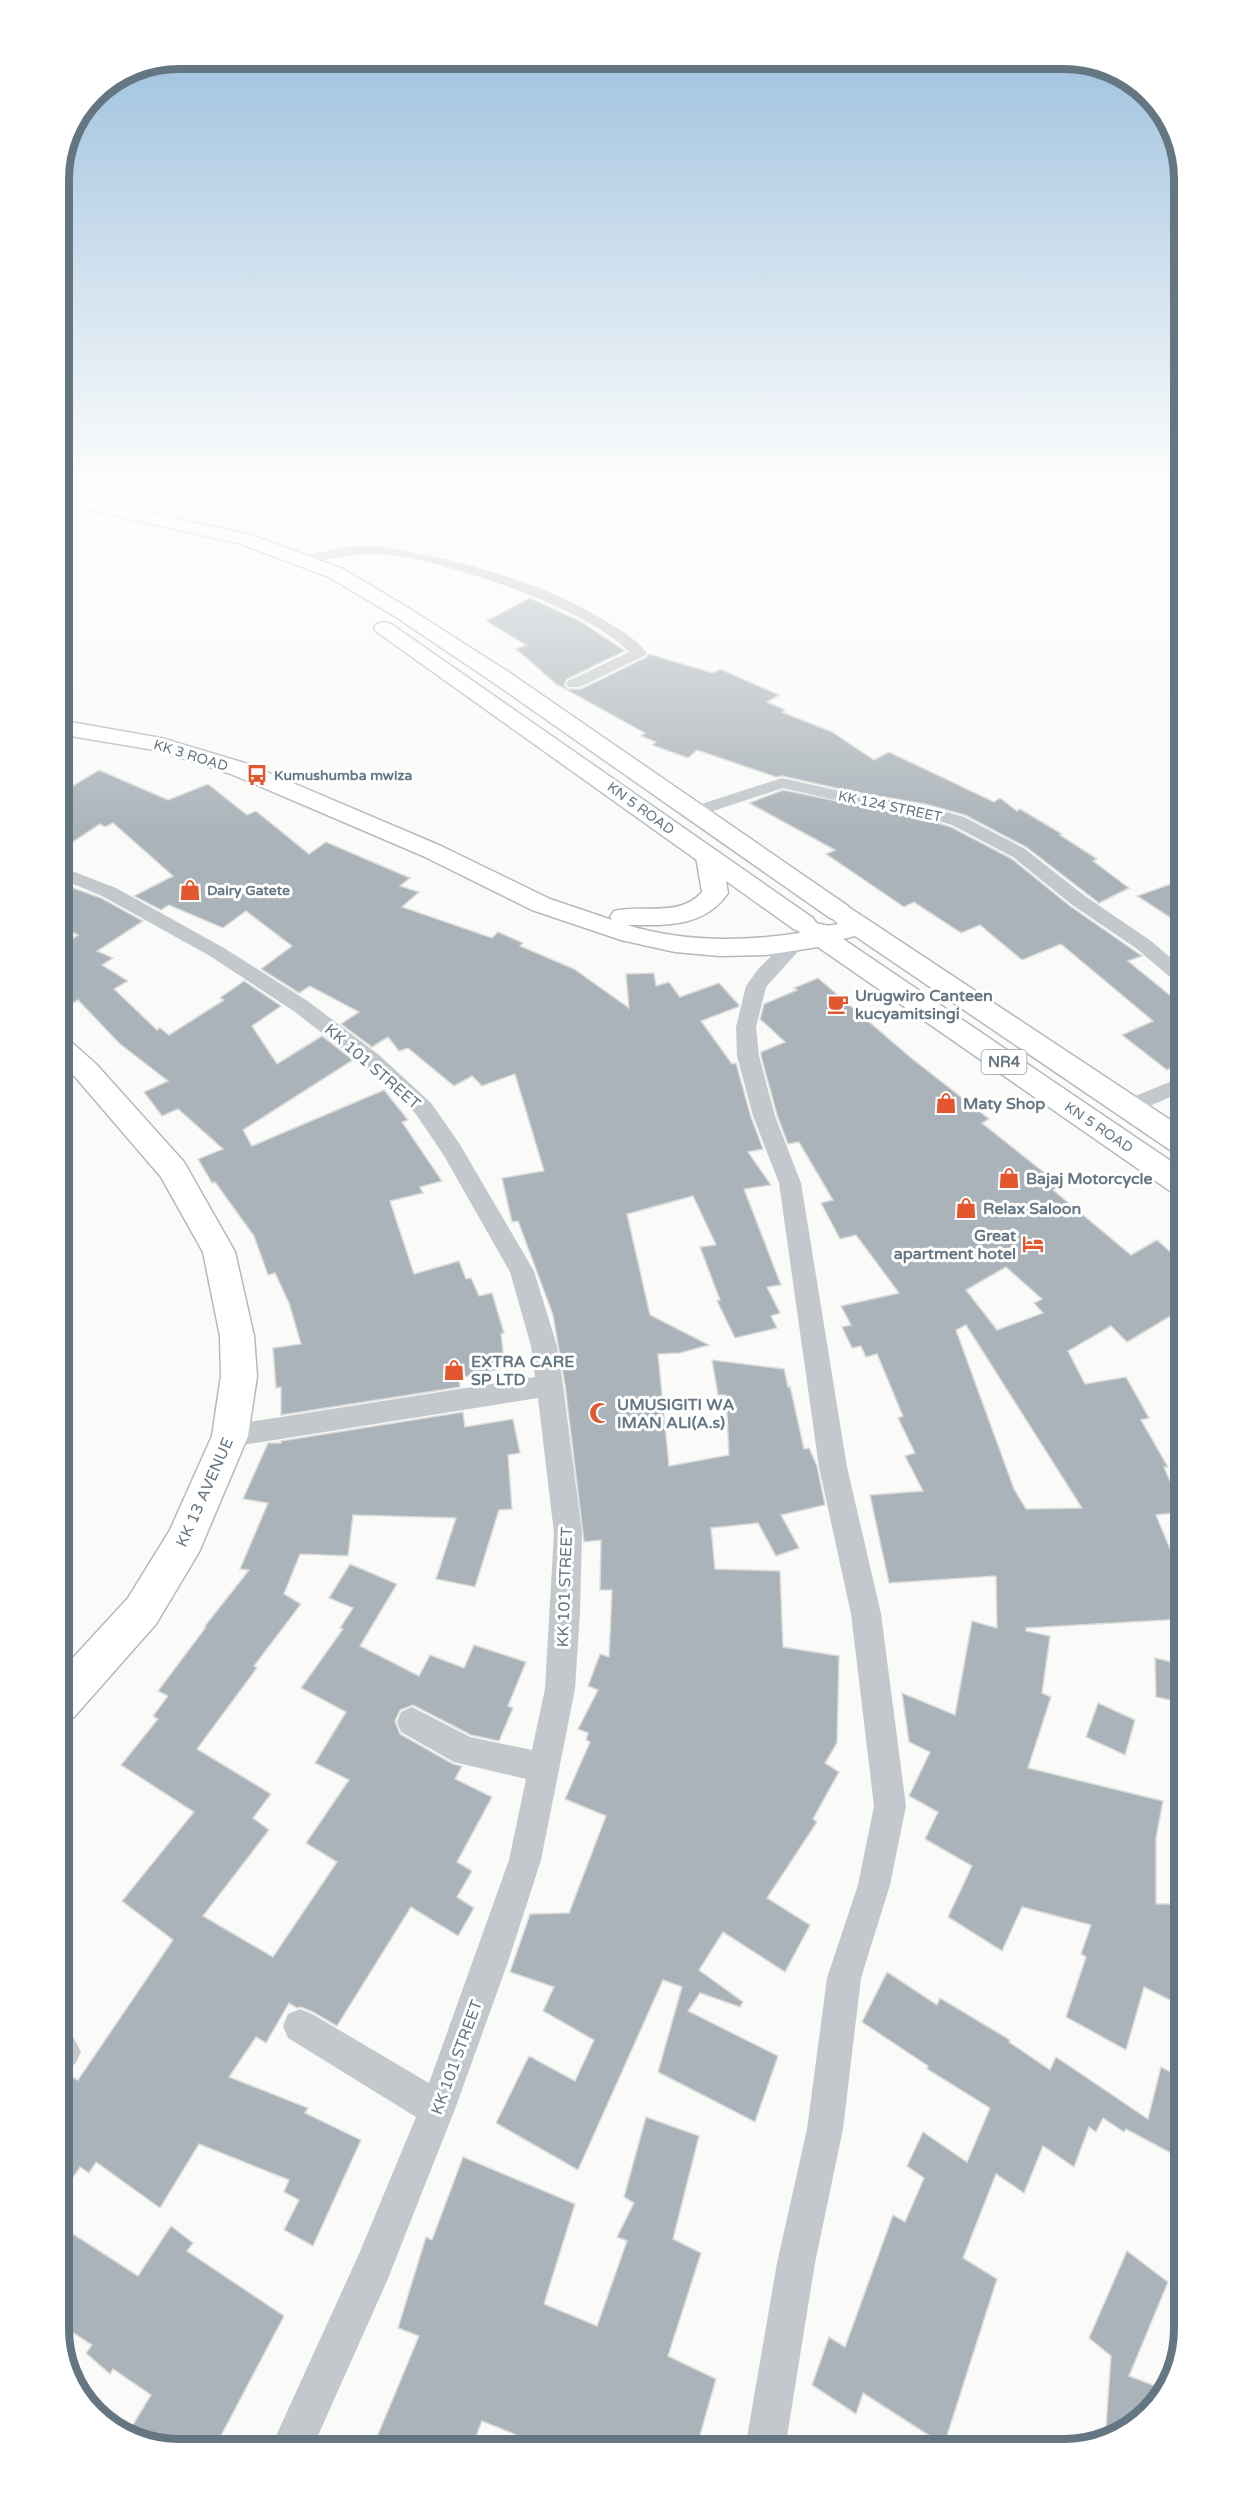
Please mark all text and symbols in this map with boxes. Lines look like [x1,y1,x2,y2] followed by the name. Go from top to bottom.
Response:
[152,736,230,775] street label: KK 3 ROAD
[245,763,269,787] bus stop icon: Kumushumba mwiza
[274,767,412,784] place label: Kumushumba mwiza
[604,778,678,838] street label: KN 5 ROAD
[837,787,944,826] street label: KK 124 STREET
[178,878,202,902] shop icon: Dairy Gatete
[207,882,290,899] place label: Dairy Gatete
[855,986,993,1024] place label: Urugwiro Canteen kucyamitsingi
[826,992,850,1016] cafe icon: Urugwiro Canteen kucyamitsingi
[320,1020,425,1114] street label: KK 101 STREET
[982,1050,1026,1074] road number: NR4
[934,1091,958,1115] shop icon: Maty Shop
[963,1094,1045,1114] place label: Maty Shop
[1061,1098,1136,1156] street label: KN 5 ROAD
[997,1166,1021,1190] shop icon: Bajaj Motorcycle
[1026,1169,1152,1189] place label: Bajaj Motorcycle
[954,1196,978,1220] shop icon: Relax Saloon
[983,1199,1081,1219] place label: Relax Saloon
[894,1226,1017,1264] place label: Great apartment hotel
[1021,1232,1045,1256] hotel icon: Great apartment hotel
[471,1352,574,1390] place label: EXTRA CARE SP LTD
[442,1358,466,1382] shop icon: EXTRA CARE SP LTD
[617,1395,734,1433] place label: UMUSIGITI WA IMAN ALI(A.s)
[588,1401,612,1425] mosque icon: UMUSIGITI WA IMAN ALI(A.s)
[172,1435,238,1550] street label: KK 13 AVENUE
[553,1526,577,1648] street label: KK 101 STREET
[427,1997,487,2117] street label: KK 101 STREET

